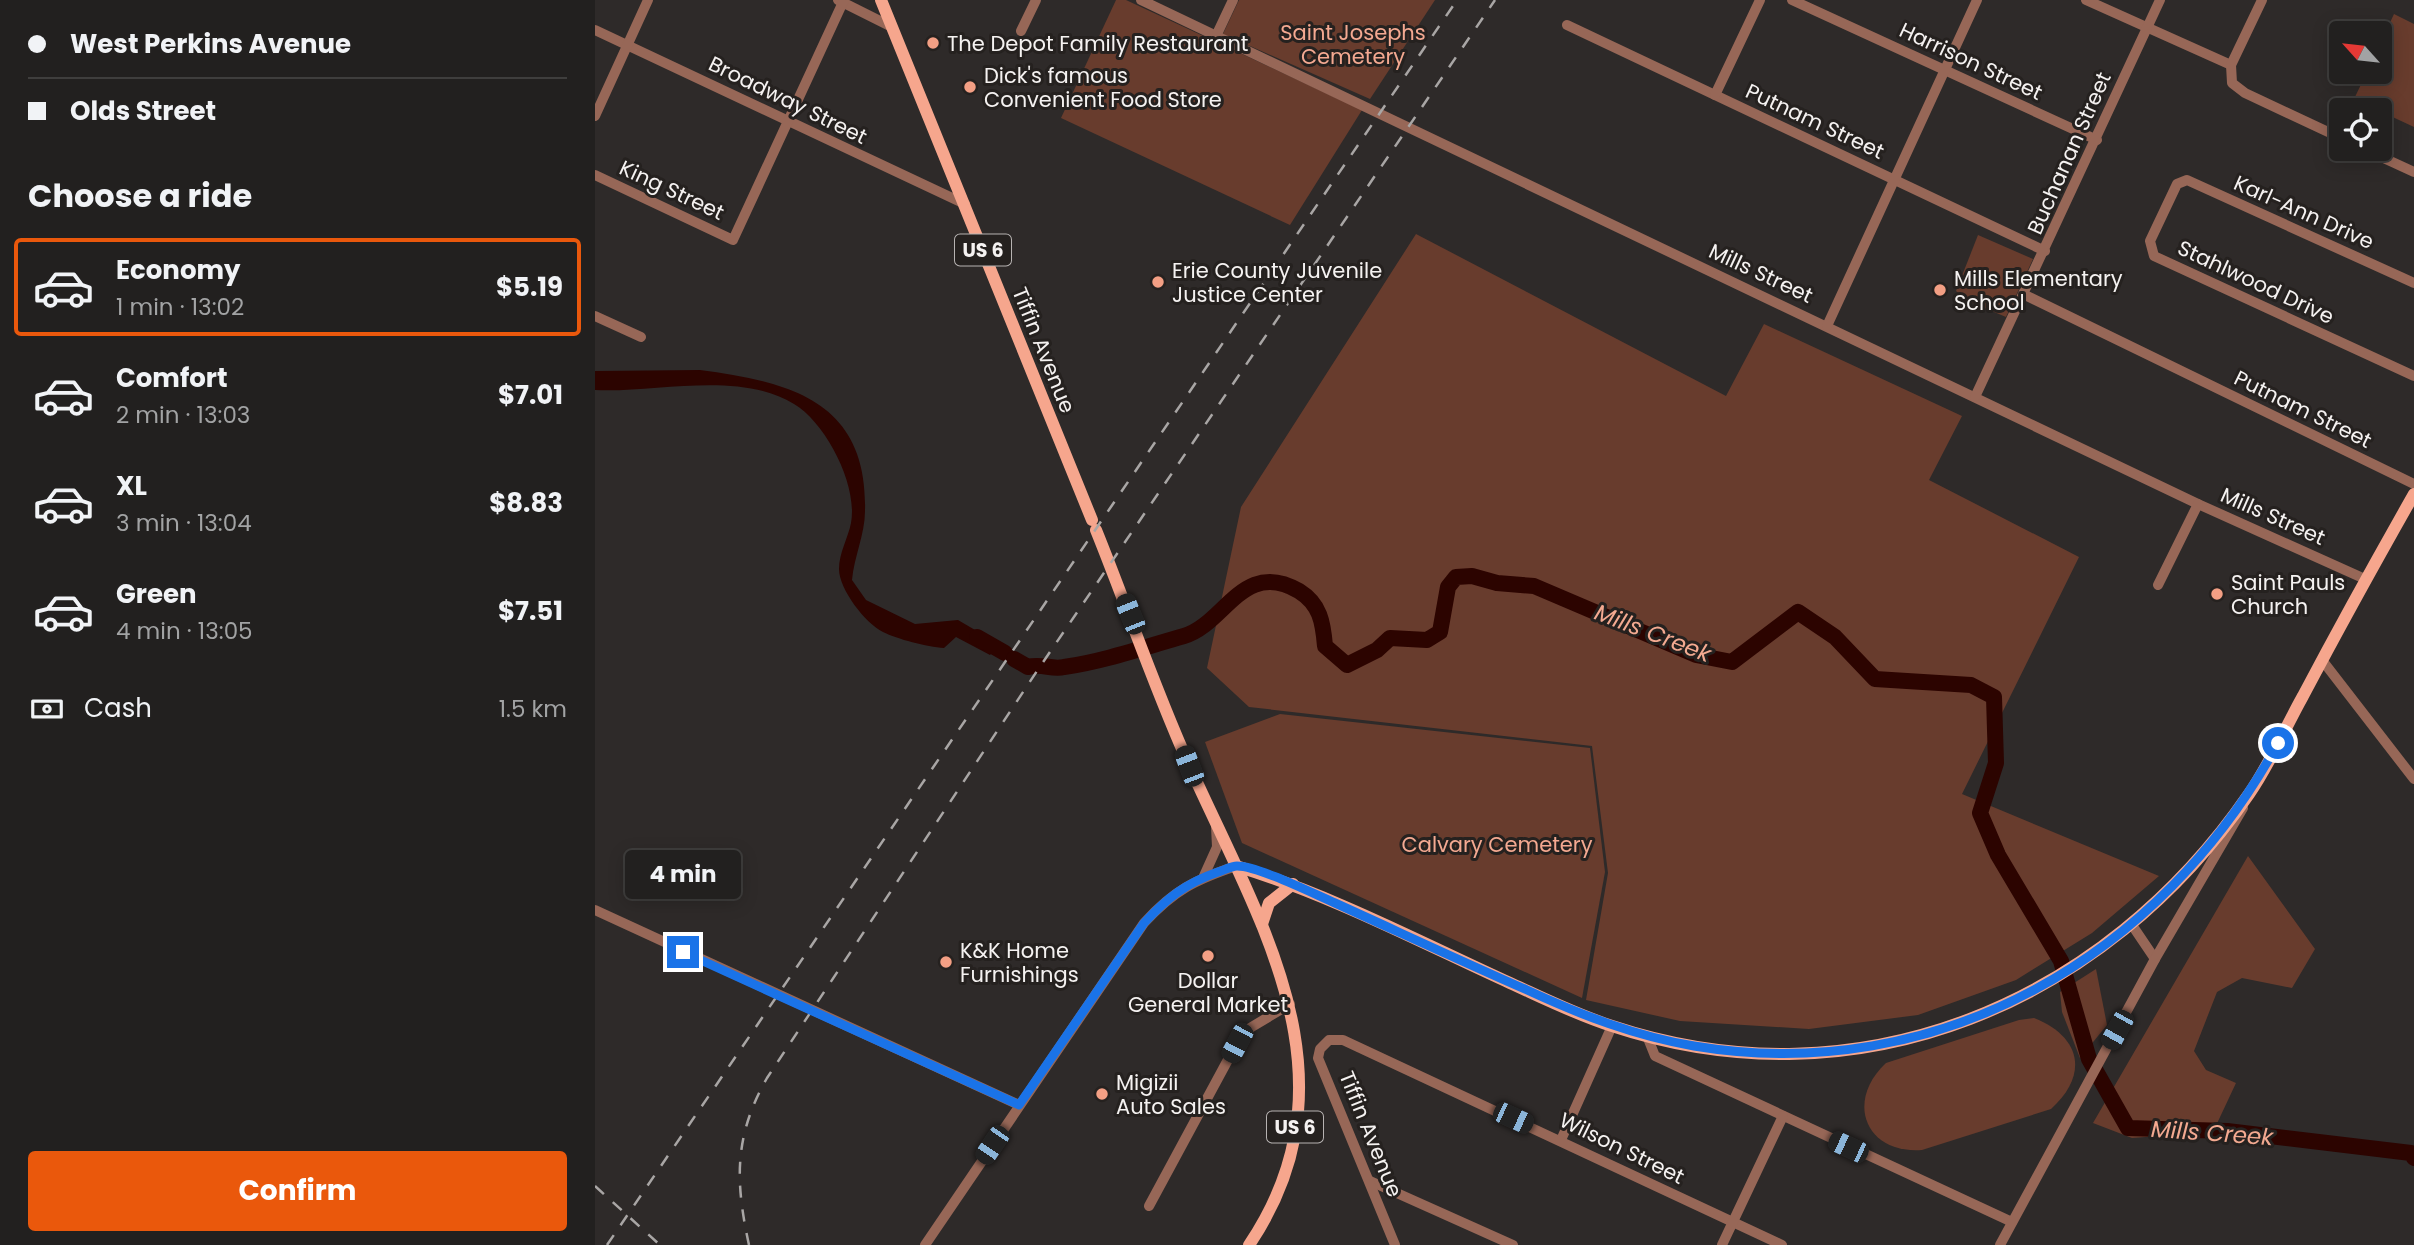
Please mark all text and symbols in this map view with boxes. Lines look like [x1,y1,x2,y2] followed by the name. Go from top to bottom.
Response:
[1895,15,2047,107] street label: Harrison Street
[1280,18,1426,71] park label: Saint Josephs Cemetery
[2329,21,2392,84] north arrow
[2329,21,2392,161] map controls
[70,26,351,62] text: West Perkins Avenue
[947,29,1249,58] place label: The Depot Family Restaurant
[925,35,941,51] marker: The Depot Family Restaurant
[704,49,872,151] street label: Broadway Street
[984,61,1222,114] place label: Dick's famous Convenient Food Store
[2020,67,2118,239] street label: Buchanan Street
[1741,76,1889,166] street label: Putnam Street
[962,79,978,95] marker: Dick's famous Convenient Food Store
[70,93,216,129] text: Olds Street
[2329,98,2392,161] button: locate
[615,153,729,227] street label: King Street
[2229,168,2379,256] street label: Karl-Ann Drive
[28,173,252,218] text: Choose a ride
[2173,233,2339,331] street label: Stahlwood Drive
[955,234,1011,266] road number: US 6
[1704,236,1818,310] street label: Mills Street
[116,252,240,288] text: Economy
[32,256,95,319] icon: car
[1172,256,1382,309] place label: Erie County Juvenile Justice Center
[1954,264,2123,317] place label: Mills Elementary School
[496,269,563,305] text: $5.19
[1150,274,1166,290] marker: Erie County Juvenile Justice Center
[1932,282,1948,298] marker: Mills Elementary School
[1006,283,1082,417] street label: Tiffin Avenue
[116,291,244,323] text: 1 min · 13:02
[116,360,228,396] text: Comfort
[2229,363,2377,455] street label: Putnam Street
[32,364,95,427] icon: car
[498,377,563,413] text: $7.01
[116,399,250,431] text: 2 min · 13:03
[116,468,147,504] text: XL
[32,472,95,535] icon: car
[2216,480,2330,552] street label: Mills Street
[489,485,563,521] text: $8.83
[116,507,252,539] text: 3 min · 13:04
[2231,568,2345,621] place label: Saint Pauls Church
[116,576,197,612] text: Green
[32,580,95,643] icon: car
[2209,586,2225,602] marker: Saint Pauls Church
[1113,591,1148,637] car
[498,593,563,629] text: $7.51
[1590,596,1717,670] water label: Mills Creek
[116,615,253,647] text: 4 min · 13:05
[28,690,66,728] icon: cash
[84,690,152,726] text: Cash
[499,693,567,725] text: 1.5 km
[2262,727,2294,759] route start
[1172,743,1207,789] car
[1401,830,1593,859] park label: Calvary Cemetery
[625,850,741,900] callout: 4 min
[649,858,717,890] text: 4 min
[667,936,699,968] route end
[960,936,1079,989] place label: K&K Home Furnishings
[1200,948,1216,964] marker: Dollar General Market
[938,954,954,970] marker: K&K Home Furnishings
[1128,966,1288,1019] place label: Dollar General Market
[2098,1007,2137,1053] car
[1218,1020,1257,1066] car
[1333,1067,1409,1201] street label: Tiffin Avenue
[1116,1068,1226,1121] place label: Migizii Auto Sales
[1094,1086,1110,1102] marker: Migizii Auto Sales
[1490,1100,1537,1136] car
[1555,1105,1689,1191] street label: Wilson Street
[1267,1112,1323,1142] road number: US 6
[2150,1113,2275,1153] water label: Mills Creek
[972,1122,1013,1168] car
[1825,1129,1872,1165] car
[28,1151,567,1231] button: Confirm

